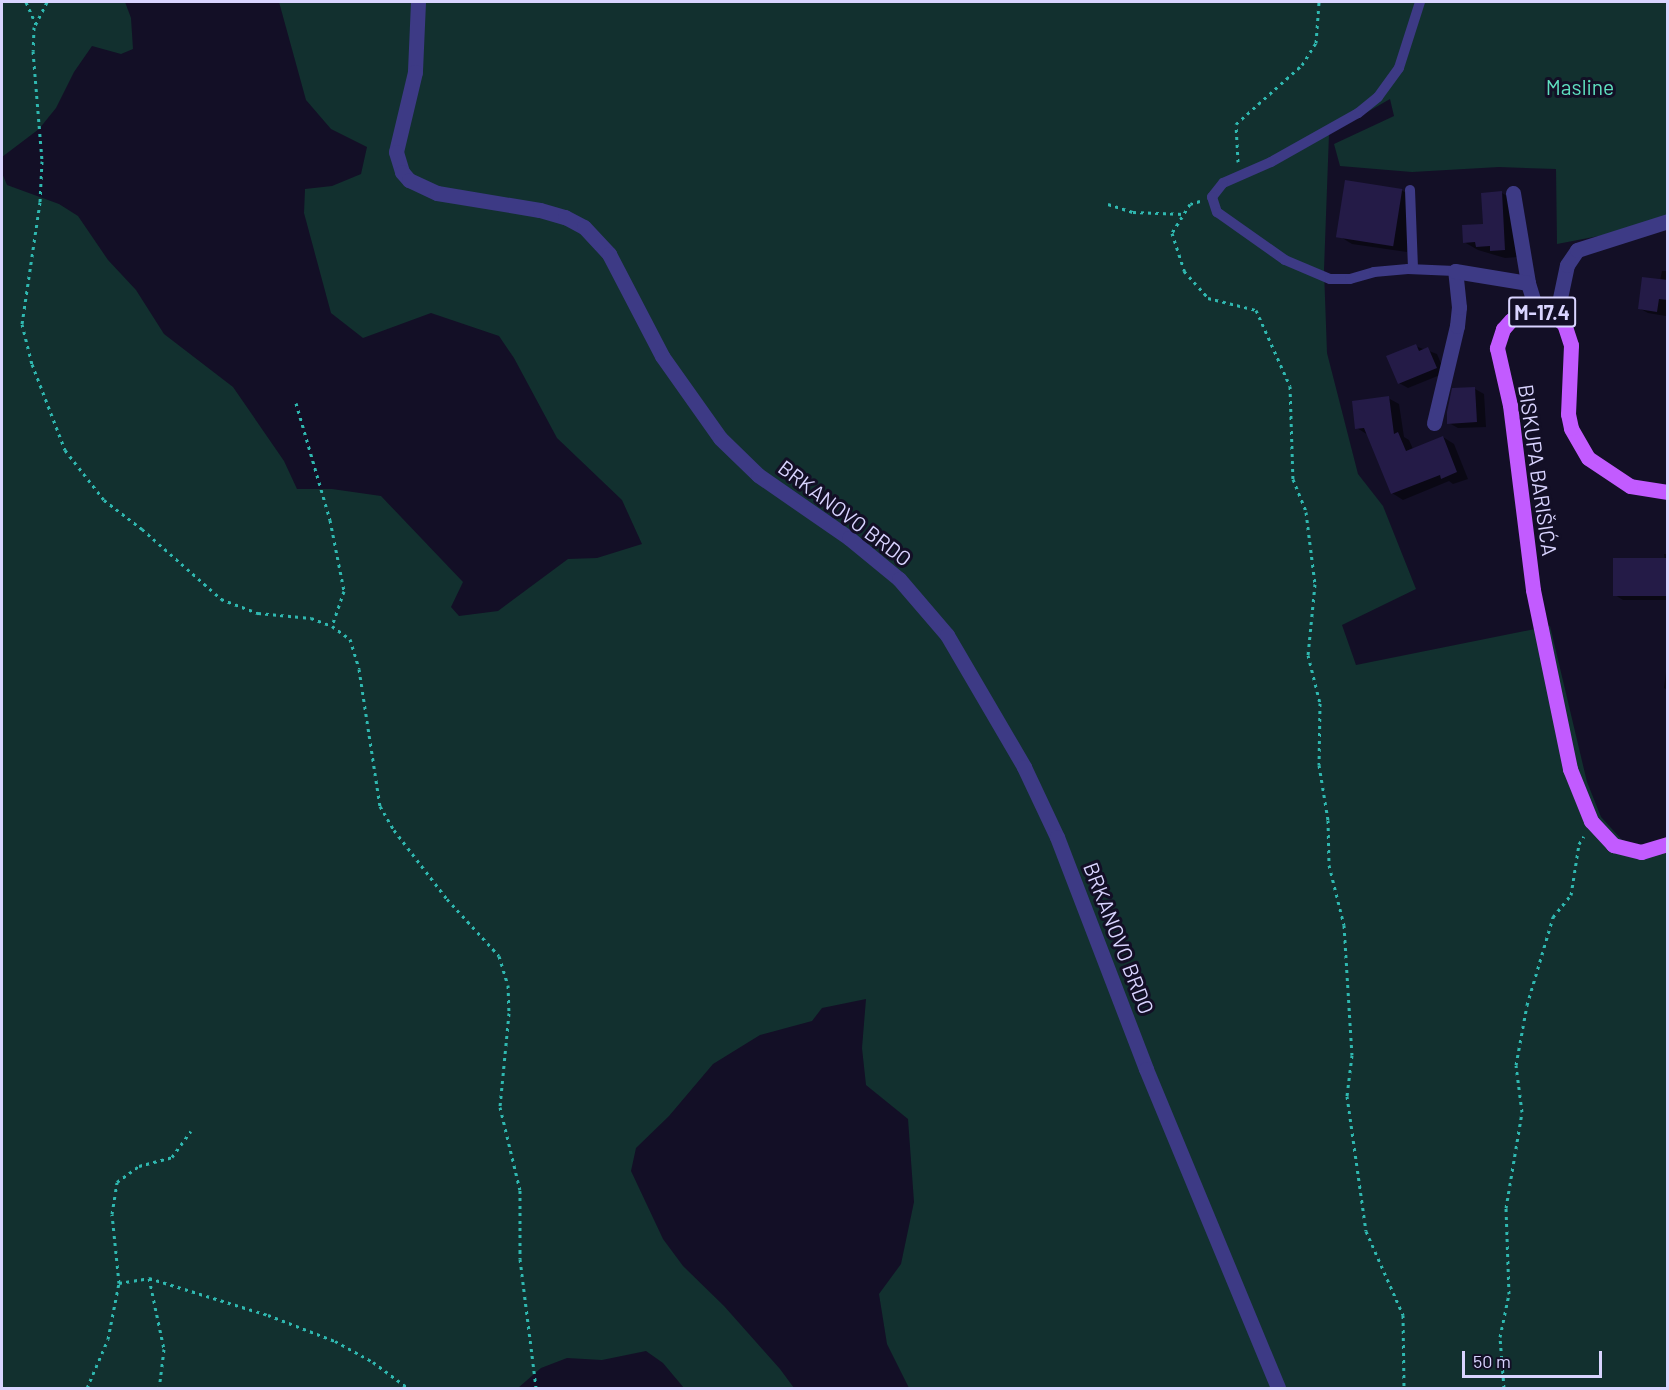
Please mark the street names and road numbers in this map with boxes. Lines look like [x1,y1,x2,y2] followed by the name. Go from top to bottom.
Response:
[1508,295,1576,329] road number: M-17.4
[1513,383,1563,557] street label: BISKUPA BARIŠIĆA
[773,455,917,571] street label: BRKANOVO BRDO
[1078,859,1160,1017] street label: BRKANOVO BRDO

